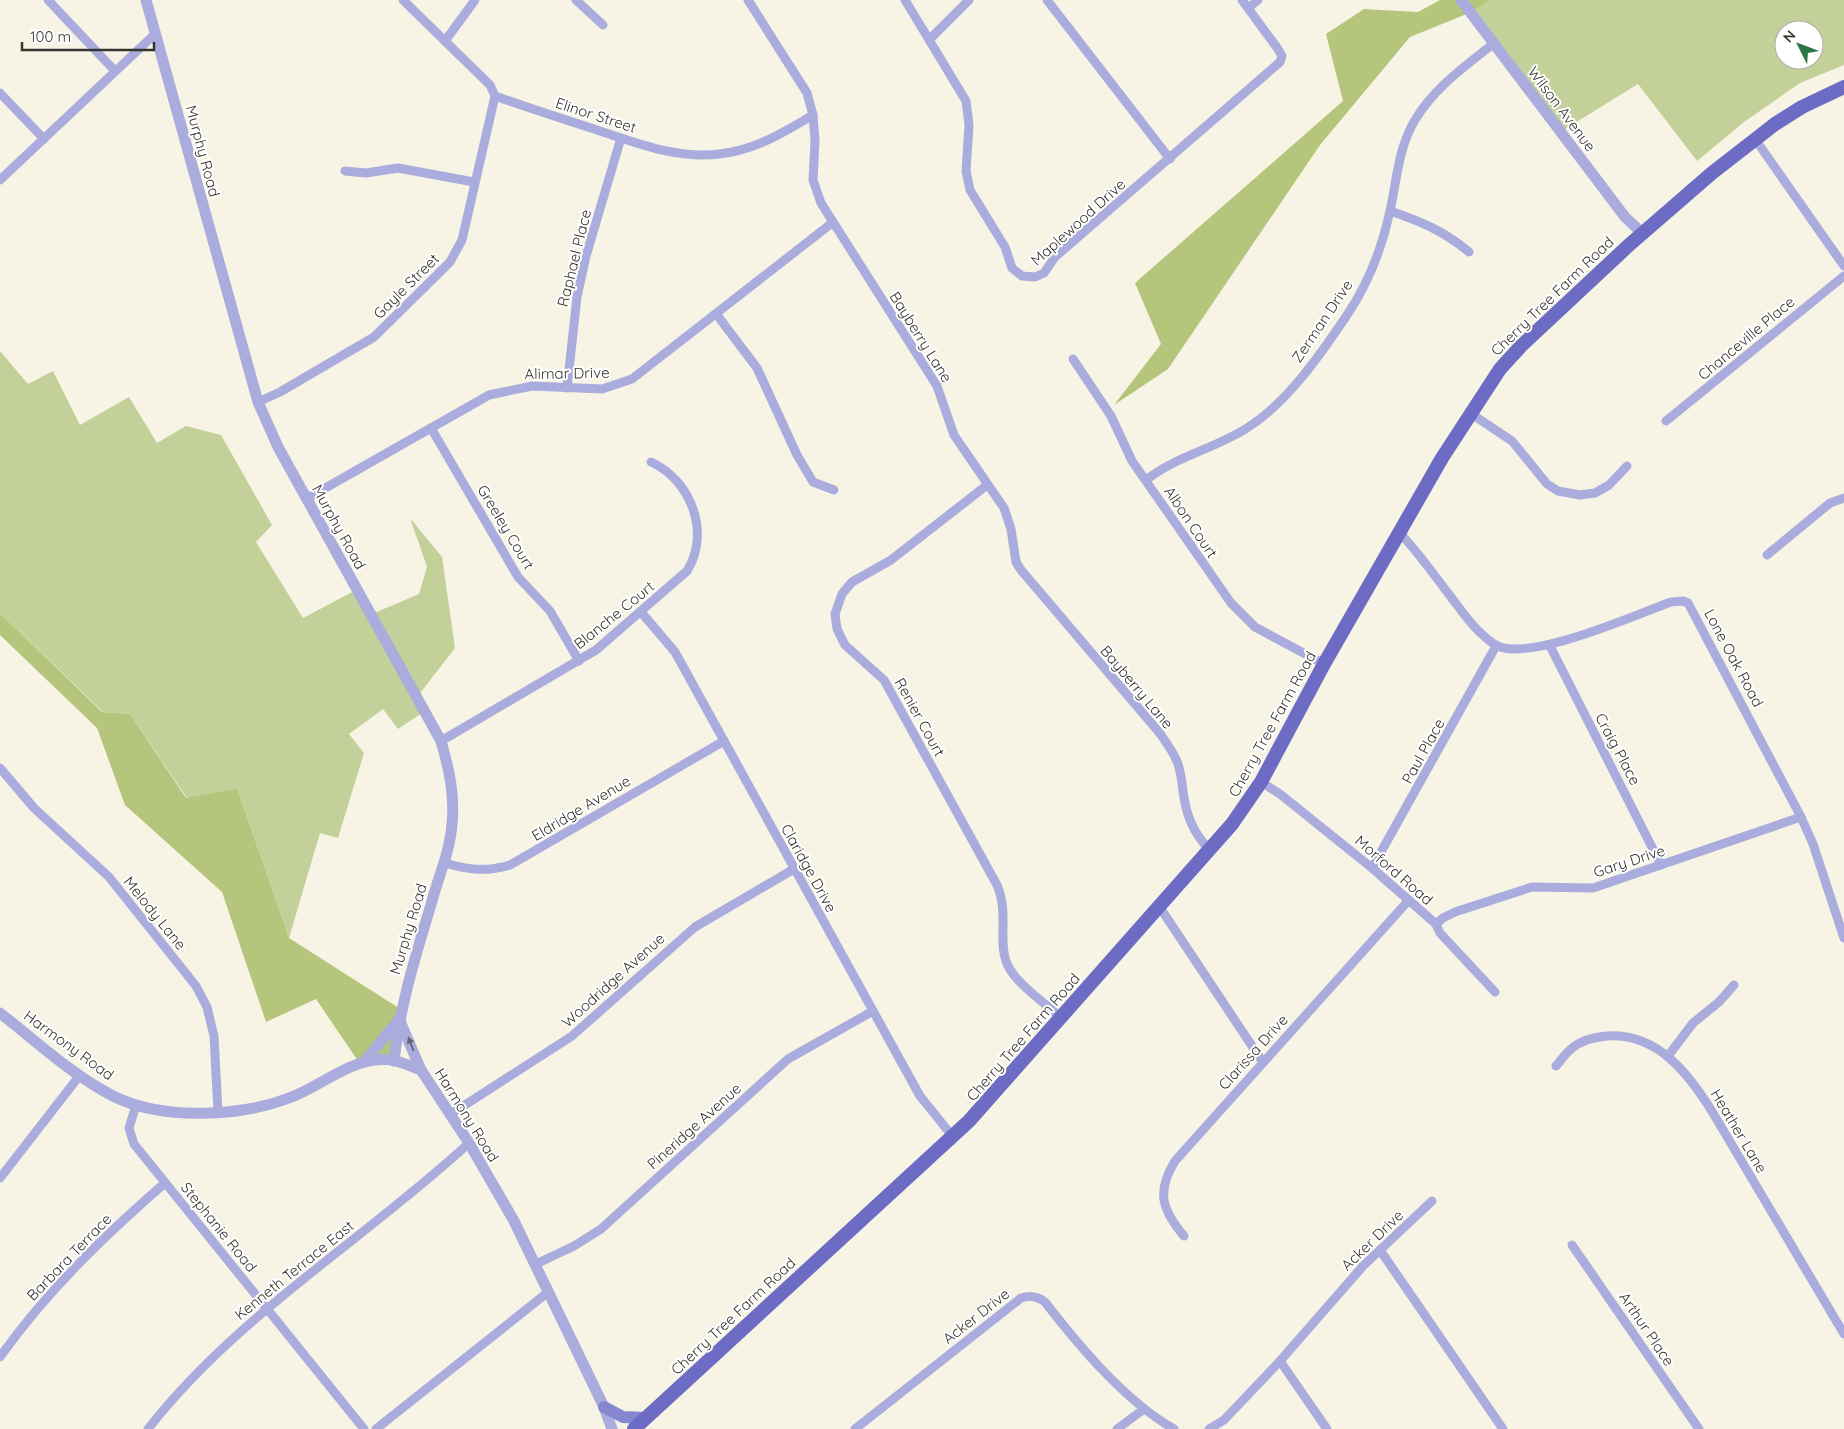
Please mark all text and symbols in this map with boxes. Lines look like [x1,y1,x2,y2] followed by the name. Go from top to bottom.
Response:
[22,20,155,52] scale bar
[1774,20,1824,70] north arrow
[1779,26,1799,46] text: N
[30,27,71,46] text: 100 m
[1524,63,1600,155] street label: Wilson Avenue
[553,93,639,137] street label: Elinor Street
[182,103,224,199] street label: Murphy Road
[1027,174,1129,270] street label: Maplewood Drive
[553,207,595,309] street label: Raphael Place
[1487,232,1617,360] street label: Cherry Tree Farm Road
[369,249,443,323] street label: Gayle Street
[1287,276,1357,366] street label: Zerman Drive
[886,288,956,386] street label: Bayberry Lane
[1694,292,1798,384] street label: Chanceville Place
[524,363,610,383] street label: Alimar Drive
[308,481,370,573] street label: Murphy Road
[473,481,539,573] street label: Greeley Court
[1160,483,1222,561] street label: Albon Court
[570,577,658,653] street label: Blanche Court
[1700,606,1768,710] street label: Lone Oak Road
[1097,641,1177,733] street label: Bayberry Lane
[1224,648,1320,800] street label: Cherry Tree Farm Road
[891,674,949,760] street label: Renier Court
[1591,710,1645,788] street label: Craig Place
[1397,715,1449,787] street label: Paul Place
[528,771,634,845] street label: Eldridge Avenue
[777,820,841,916] street label: Claridge Drive
[1351,831,1437,909] street label: Morford Road
[1591,840,1667,882] street label: Gary Drive
[120,872,190,954] street label: Melody Lane
[385,881,431,977] street label: Murphy Road
[557,929,669,1031] street label: Woodridge Avenue
[962,969,1084,1105] street label: Cherry Tree Farm Road
[20,1006,118,1084] street label: Harmony Road
[1214,1010,1292,1094] street label: Clarissa Drive
[407,1036,415,1051] one-way arrow
[431,1065,503,1165] street label: Harmony Road
[643,1079,745,1173] street label: Pineridge Avenue
[1706,1086,1772,1176] street label: Heather Lane
[177,1178,261,1276] street label: Stephanie Road
[1337,1206,1407,1274] street label: Acker Drive
[23,1209,115,1305] street label: Barbara Terrace
[230,1216,358,1324] street label: Kenneth Terrace East
[667,1253,799,1379] street label: Cherry Tree Farm Road
[939,1284,1013,1348] street label: Acker Drive
[1615,1288,1679,1370] street label: Arthur Place

